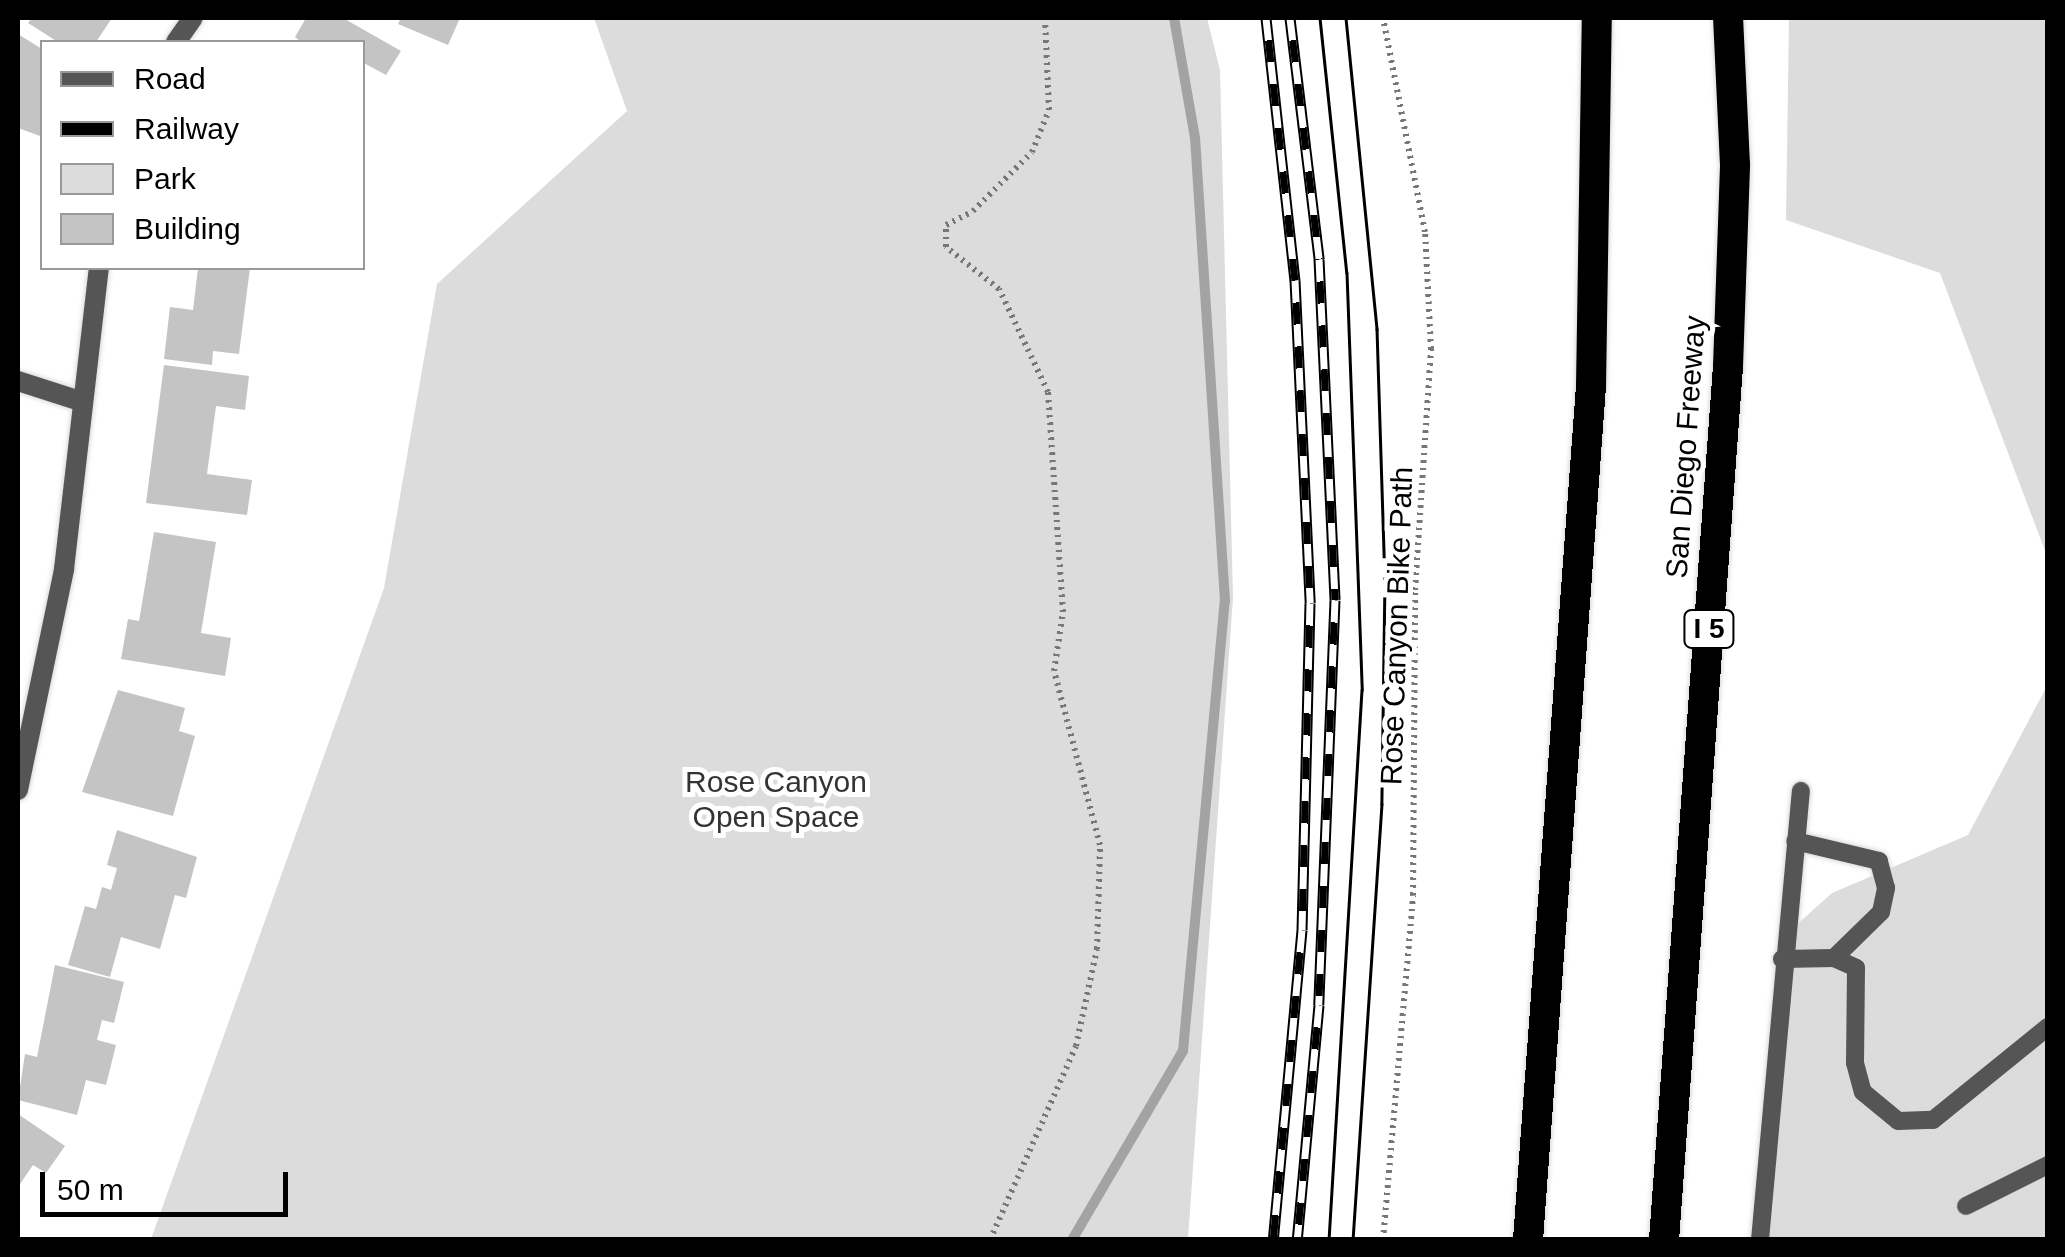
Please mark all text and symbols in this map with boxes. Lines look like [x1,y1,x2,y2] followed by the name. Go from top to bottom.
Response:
[40,40,365,270] legend
[134,62,206,95] text: Road
[134,112,239,145] text: Railway
[134,162,196,195] text: Park
[134,212,241,245] text: Building
[1659,314,1713,580] street label: San Diego Freeway
[1373,466,1421,786] street label: Rose Canyon Bike Path
[1682,606,1736,652] road number: I 5
[685,764,867,834] park label: Rose Canyon Open Space
[45,1152,292,1214] scale bar
[57,1173,124,1206] text: 50 m

